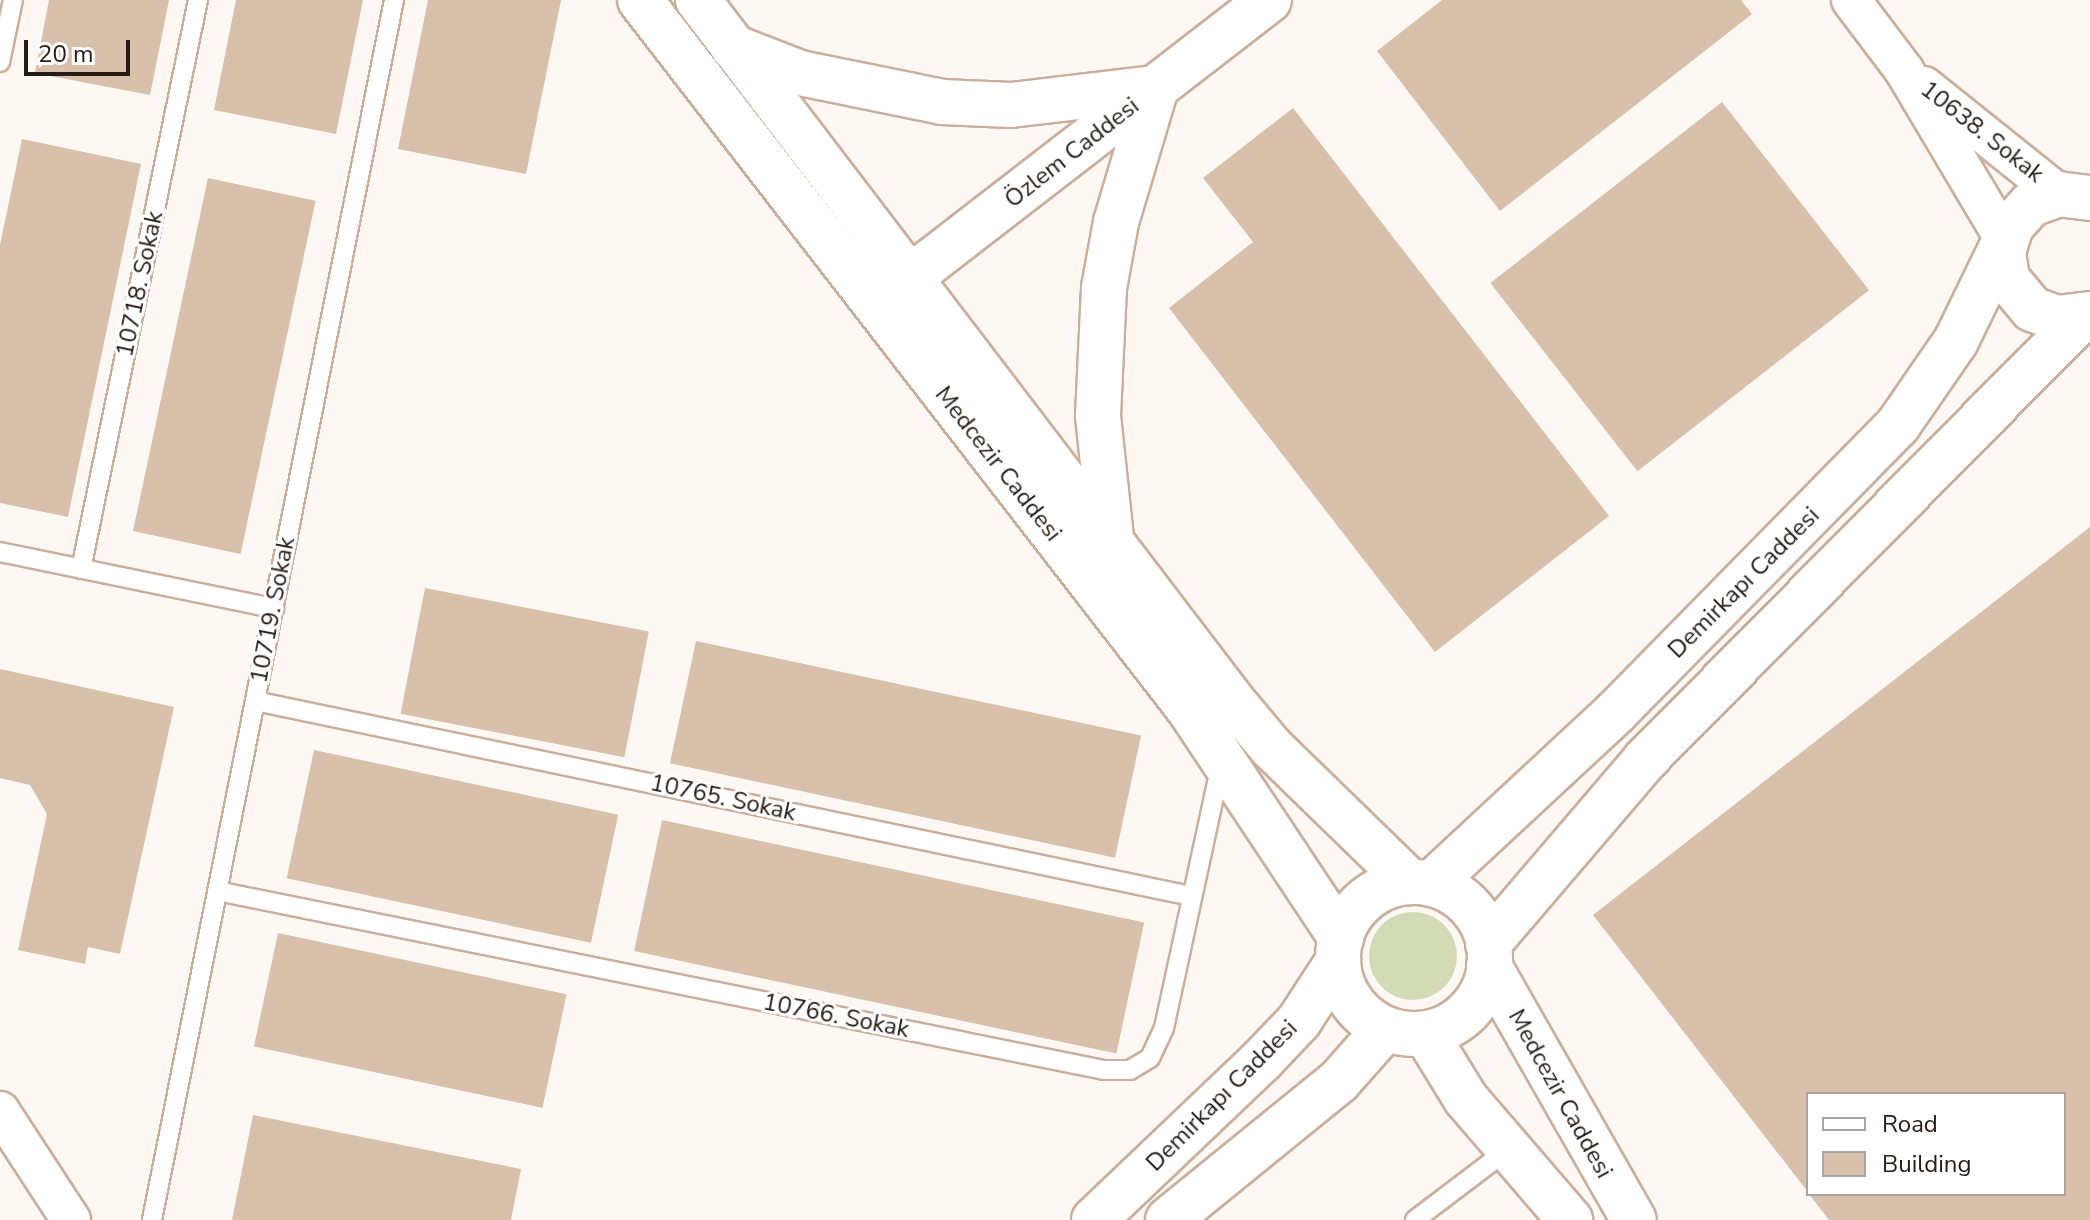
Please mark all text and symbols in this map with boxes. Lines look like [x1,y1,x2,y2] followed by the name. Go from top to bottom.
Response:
[28,24,134,74] scale bar
[38,38,94,70] text: 20 m
[1915,75,2049,189] street label: 10638. Sokak
[999,92,1145,214] street label: Özlem Caddesi
[110,208,170,360] street label: 10718. Sokak
[929,381,1067,547] street label: Medcezir Caddesi
[1662,501,1826,665] street label: Demirkapı Caddesi
[245,534,301,686] street label: 10719. Sokak
[647,768,799,828] street label: 10765. Sokak
[760,988,912,1044] street label: 10766. Sokak
[1502,1005,1618,1183] street label: Medcezir Caddesi
[1140,1014,1304,1178] street label: Demirkapı Caddesi
[1806,1092,2066,1196] legend
[1882,1108,1938,1140] text: Road
[1882,1148,1972,1180] text: Building

